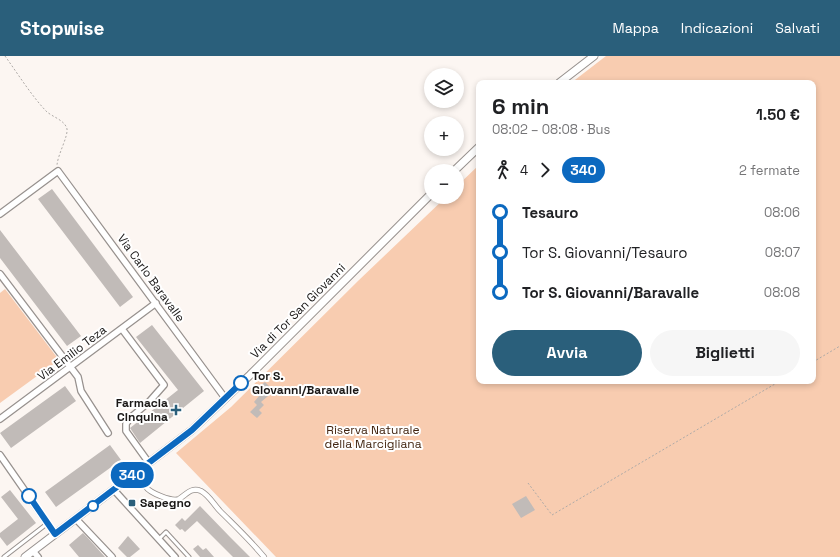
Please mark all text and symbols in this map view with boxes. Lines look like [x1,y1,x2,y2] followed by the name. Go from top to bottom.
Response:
[20,16,104,41] text: Stopwise
[613,19,659,37] text: Mappa
[681,19,753,37] text: Indicazioni
[775,19,820,37] text: Salvati
[424,68,464,204] map controls
[424,68,464,108] button: layers
[492,92,549,120] text: 6 min
[756,105,800,124] text: 1.50 €
[424,116,464,156] button: +
[492,121,610,138] text: 08:02 – 08:08 · Bus
[492,159,514,181] icon: walk
[534,159,556,181] icon: forward
[570,161,597,179] text: 340
[520,162,528,179] text: 4
[739,162,800,179] text: 2 fermate
[424,164,464,204] button: −
[522,203,578,222] text: Tesauro
[764,204,800,221] text: 08:06
[114,231,188,325] street label: Via Carlo Baravalle
[522,243,688,262] text: Tor S. Giovanni/Tesauro
[765,244,800,261] text: 08:07
[247,260,349,362] street label: Via di Tor San Giovanni
[522,283,699,302] text: Tor S. Giovanni/Baravalle
[764,284,800,301] text: 08:08
[34,322,110,384] street label: Via Emilio Teza
[492,330,642,376] button: Avvia
[650,330,800,376] button: Biglietti
[252,368,359,398] place label: Tor S. Giovanni/Baravalle
[233,375,249,391] marker: Tor S. Giovanni/Baravalle
[116,395,168,425] place label: Farmacia Cinquina
[171,405,181,415] marker: Farmacia Cinquina
[324,422,422,452] park label: Riserva Naturale della Marcigliana
[109,462,155,488] line badge: 340
[119,466,145,484] text: 340
[21,488,37,504] unlabelled marker
[140,495,191,511] place label: Sapegno
[127,498,137,508] marker: Sapegno
[87,500,99,512] unlabelled marker

